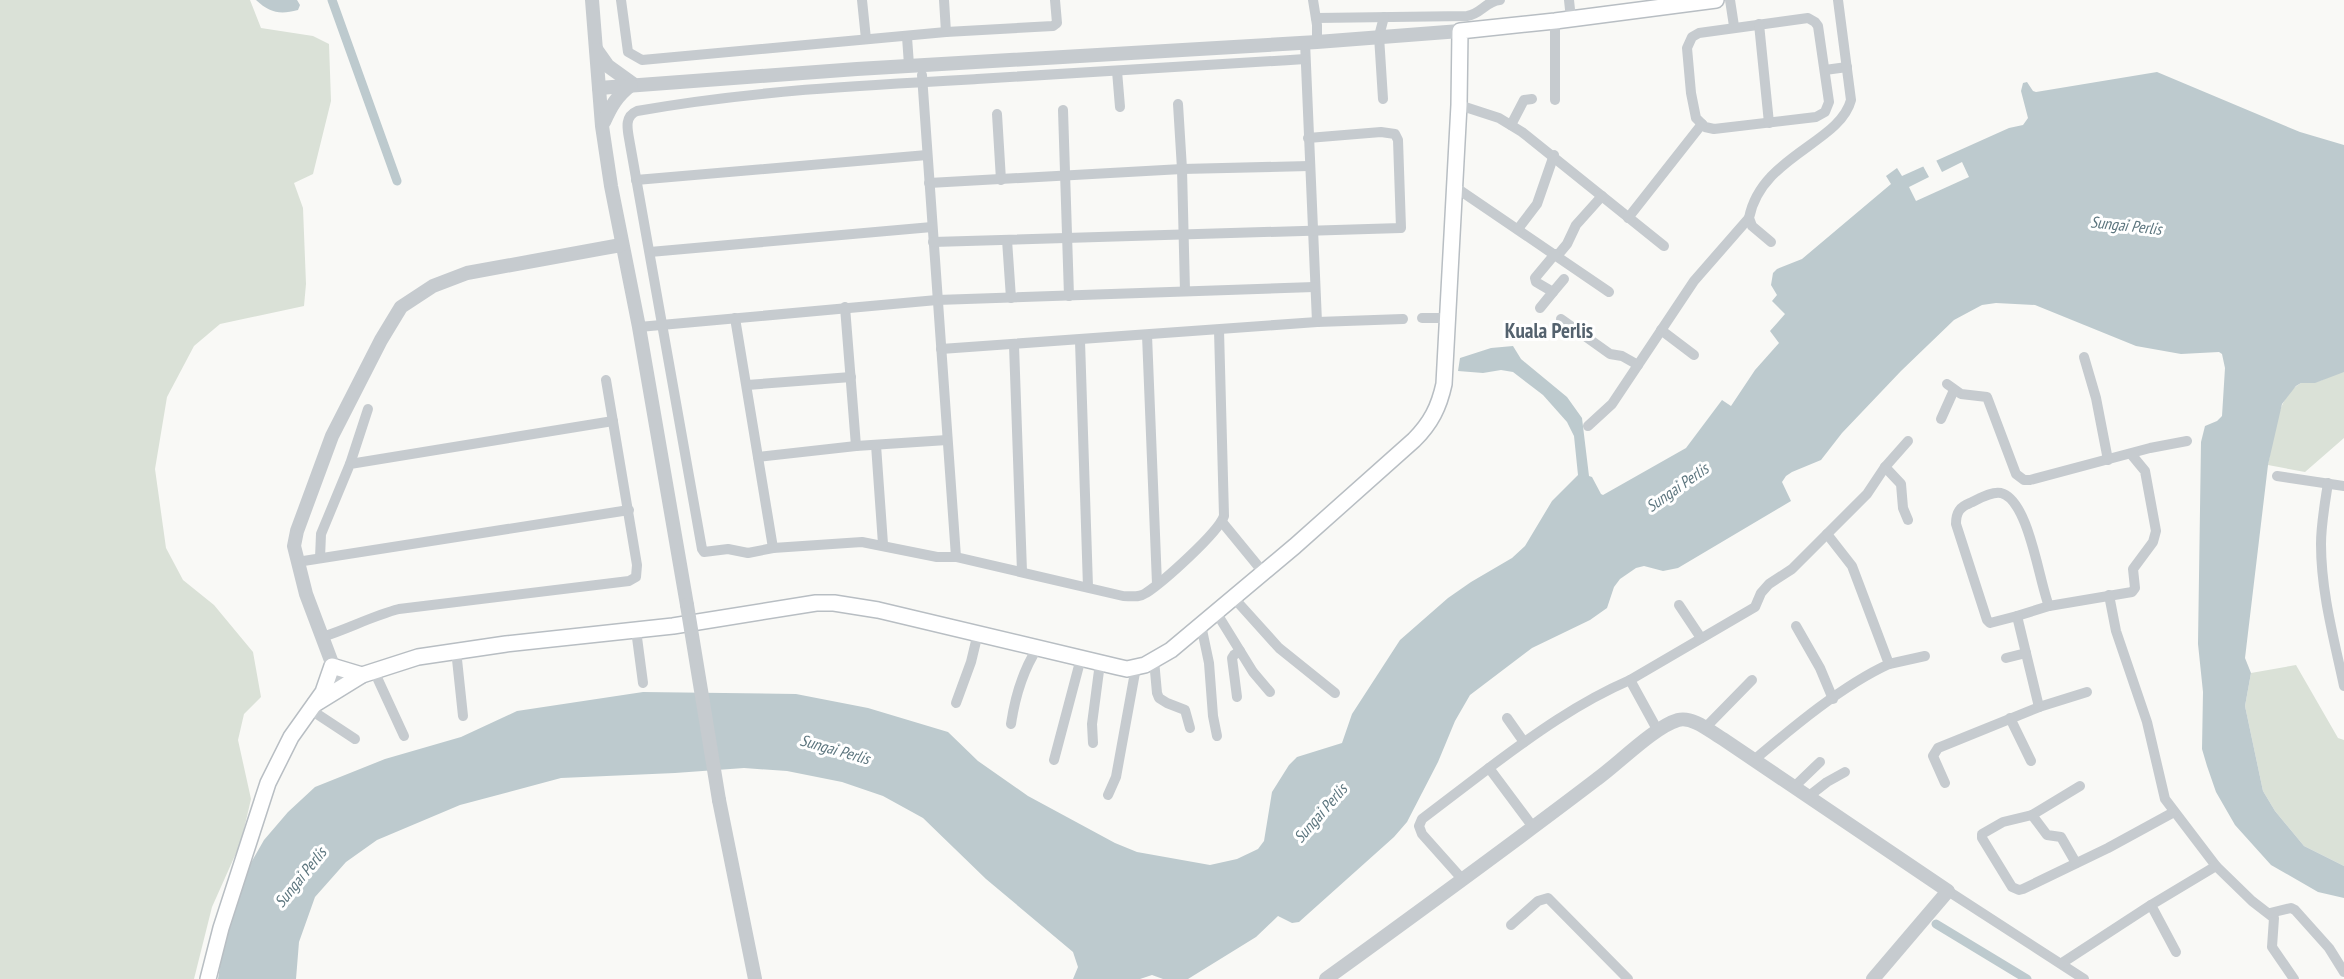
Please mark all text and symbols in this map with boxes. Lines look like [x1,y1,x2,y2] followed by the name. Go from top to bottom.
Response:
[2089,211,2164,239] water label: Sungai Perlis
[1505,317,1593,344] district label: Kuala Perlis
[1642,457,1713,516] water label: Sungai Perlis
[798,730,874,769] water label: Sungai Perlis
[1289,778,1352,846] water label: Sungai Perlis
[270,842,331,911] water label: Sungai Perlis

